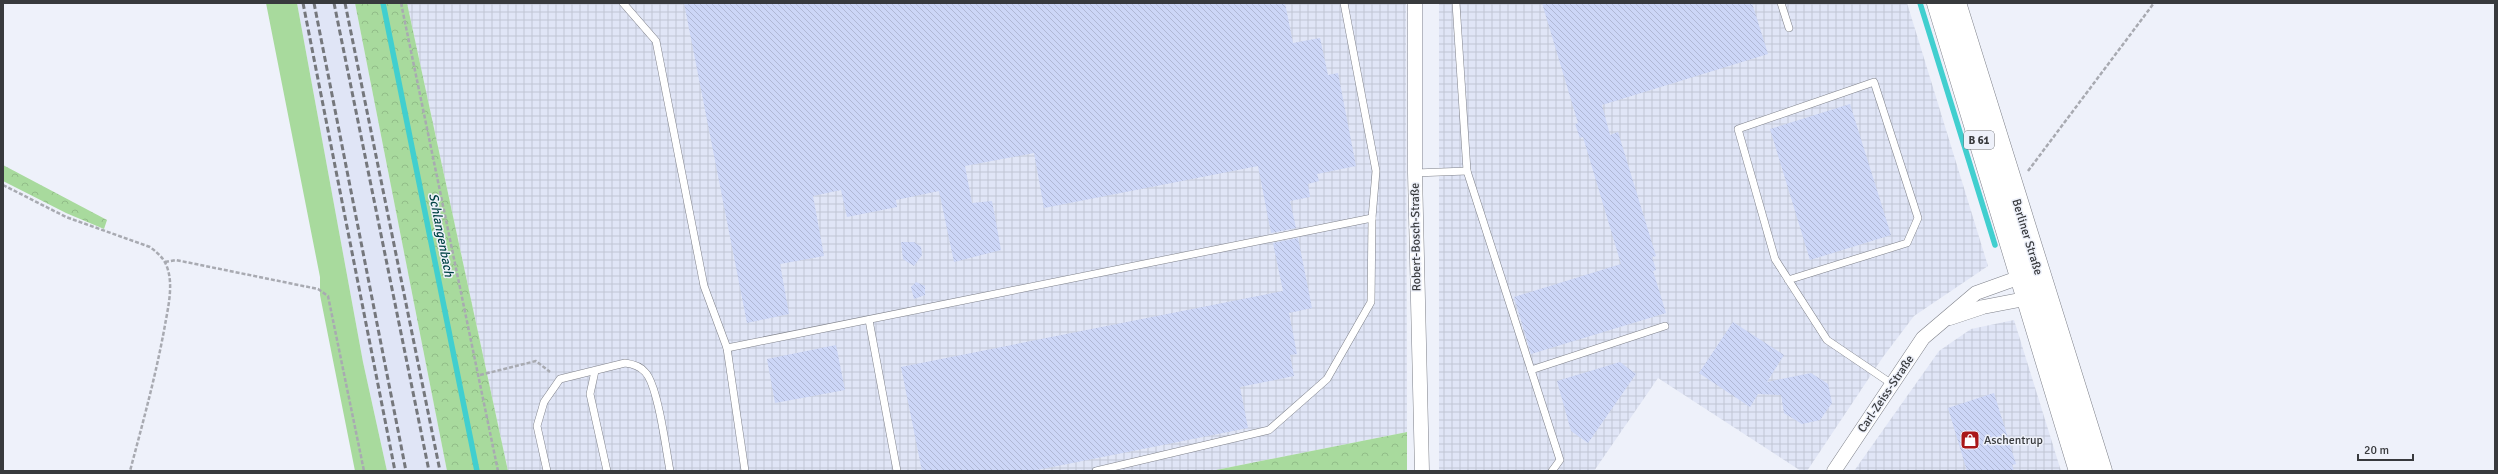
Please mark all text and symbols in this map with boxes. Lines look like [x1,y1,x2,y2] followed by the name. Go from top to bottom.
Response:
[1964,131,1994,149] road number: B 61
[1408,183,1424,291] street label: Robert-Bosch-Straße
[425,192,457,279] water label: Schlangenbach
[2008,197,2046,277] street label: Berliner Straße
[1855,352,1917,436] street label: Carl-Zeiss-Straße
[1959,429,1981,451] shop icon: Aschentrup
[1984,433,2043,448] place label: Aschentrup
[2358,436,2413,462] scale bar
[2364,443,2389,458] text: 20 m

